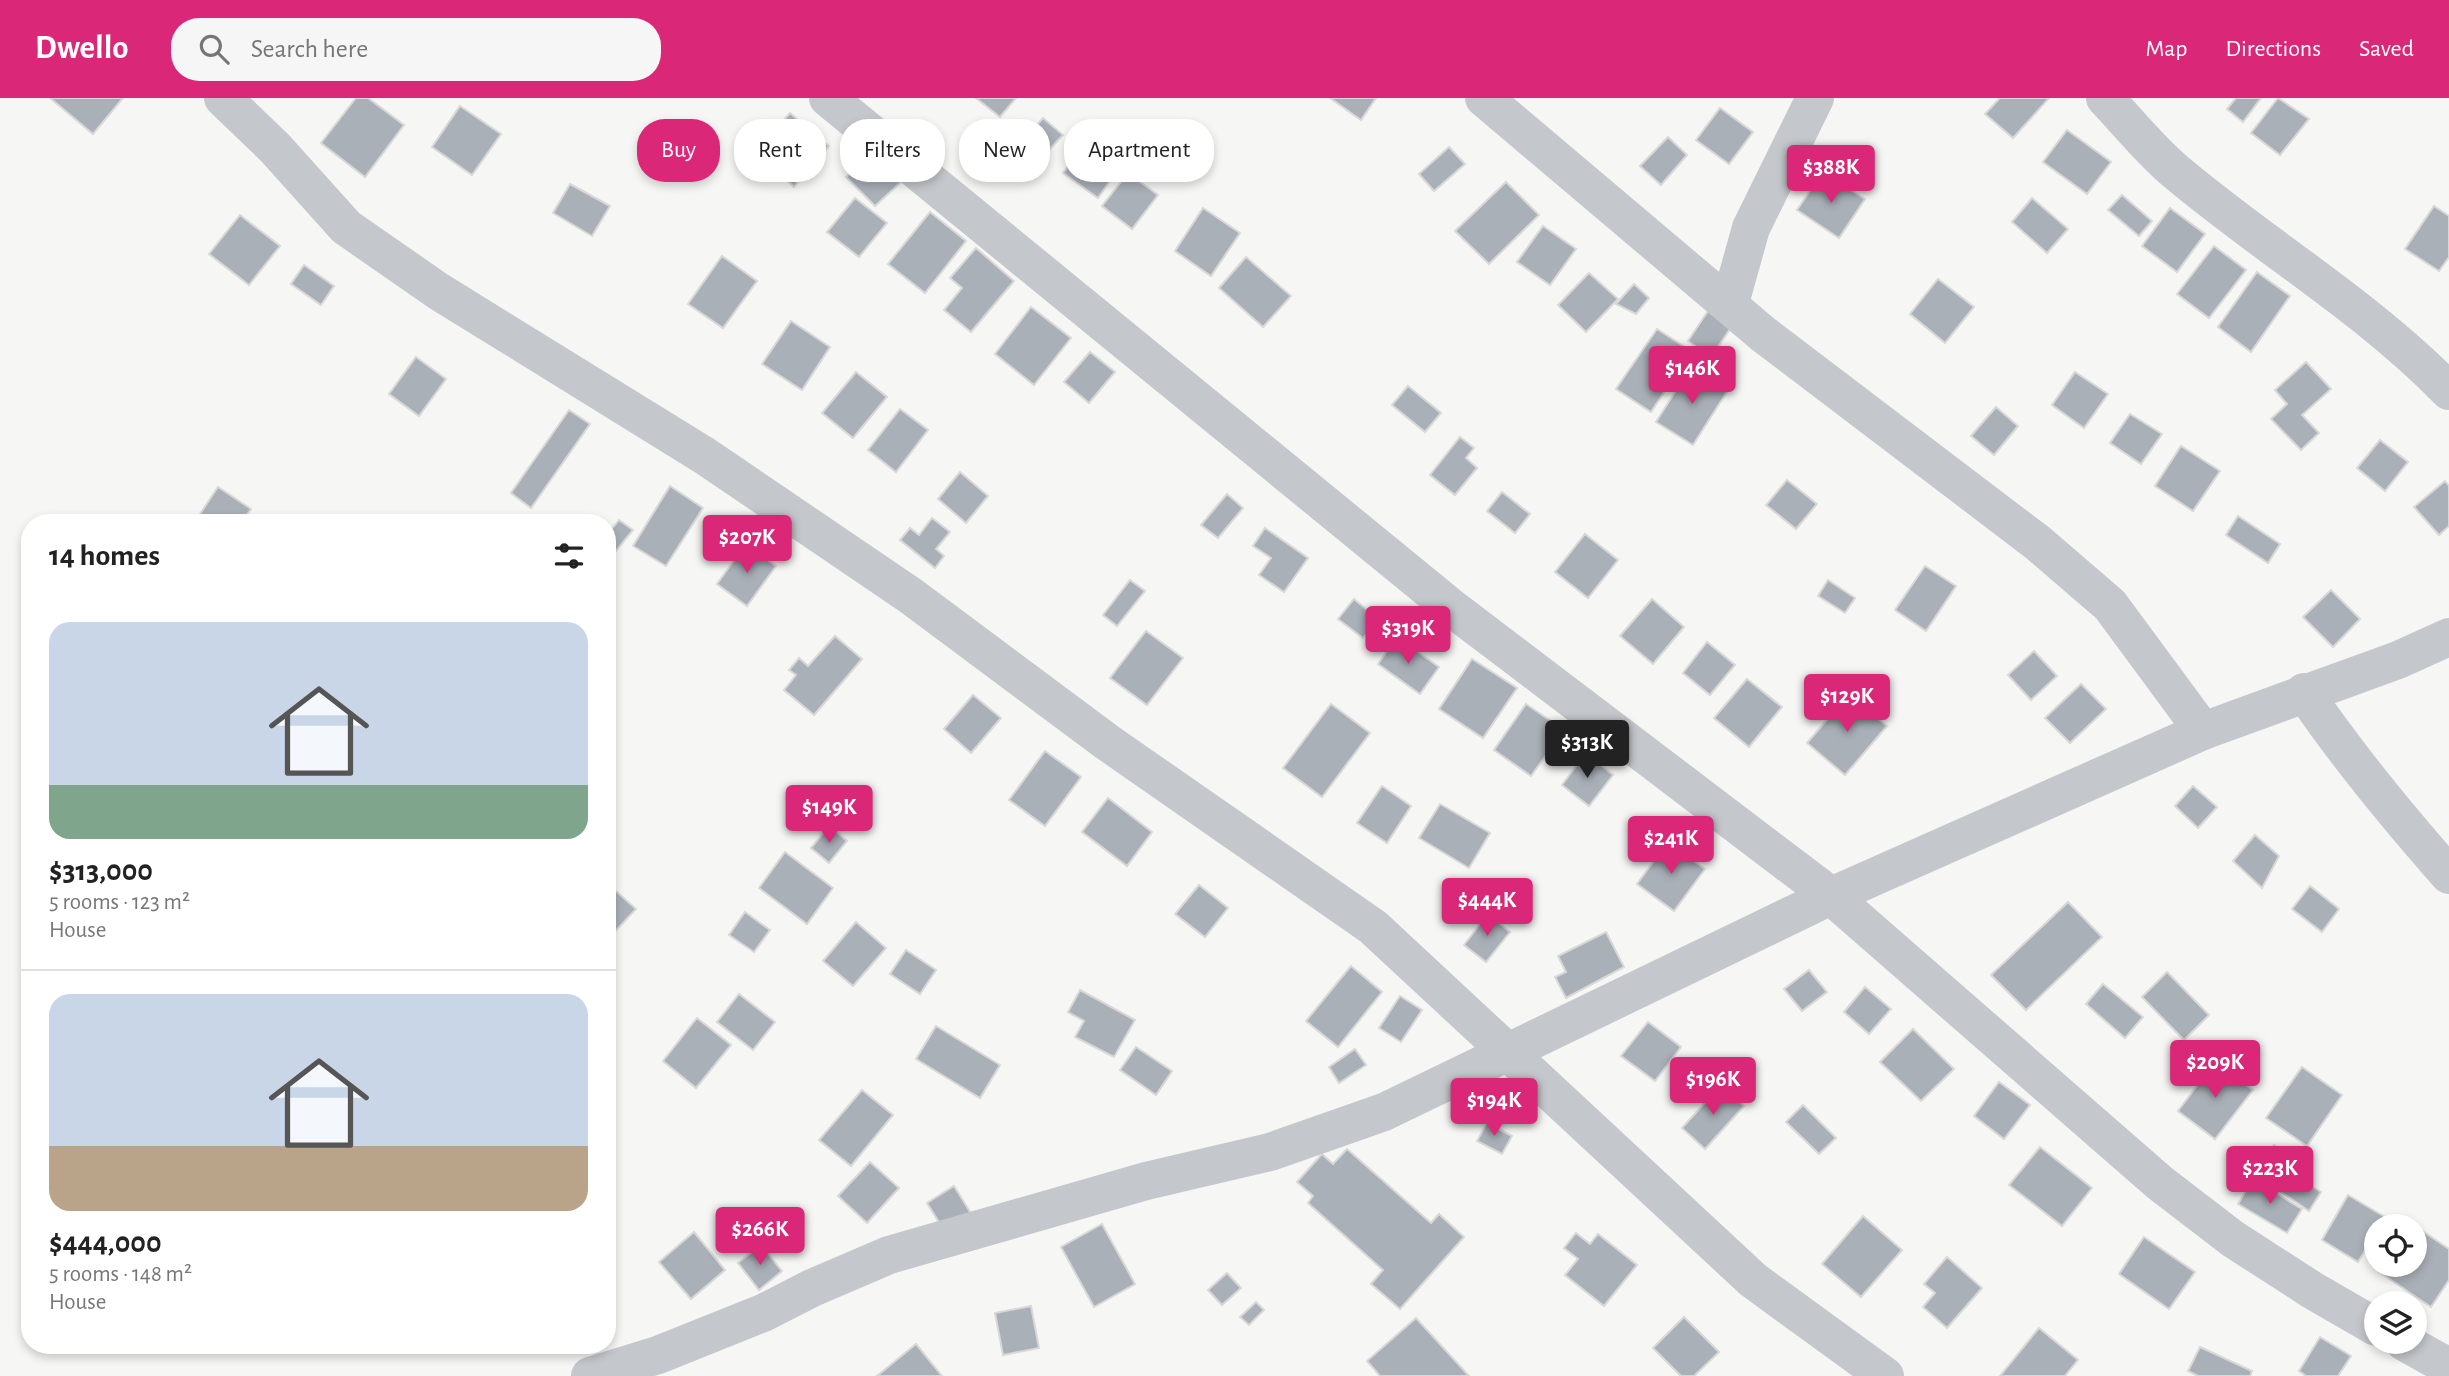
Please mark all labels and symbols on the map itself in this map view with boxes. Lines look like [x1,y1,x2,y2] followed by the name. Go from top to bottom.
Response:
[1782,146,1880,205] pin: $388K
[1643,346,1741,406] pin: $146K
[698,516,796,575] pin: $207K
[1359,606,1457,666] pin: $319K
[1798,674,1896,734] pin: $129K
[1538,720,1636,780] pin: $313K
[780,786,878,845] pin: $149K
[1622,816,1720,876] pin: $241K
[1438,878,1536,938] pin: $444K
[2166,1040,2264,1100] pin: $209K
[1664,1058,1762,1117] pin: $196K
[1445,1079,1543,1138] pin: $194K
[2221,1146,2319,1206] pin: $223K
[711,1208,809,1267] pin: $266K

